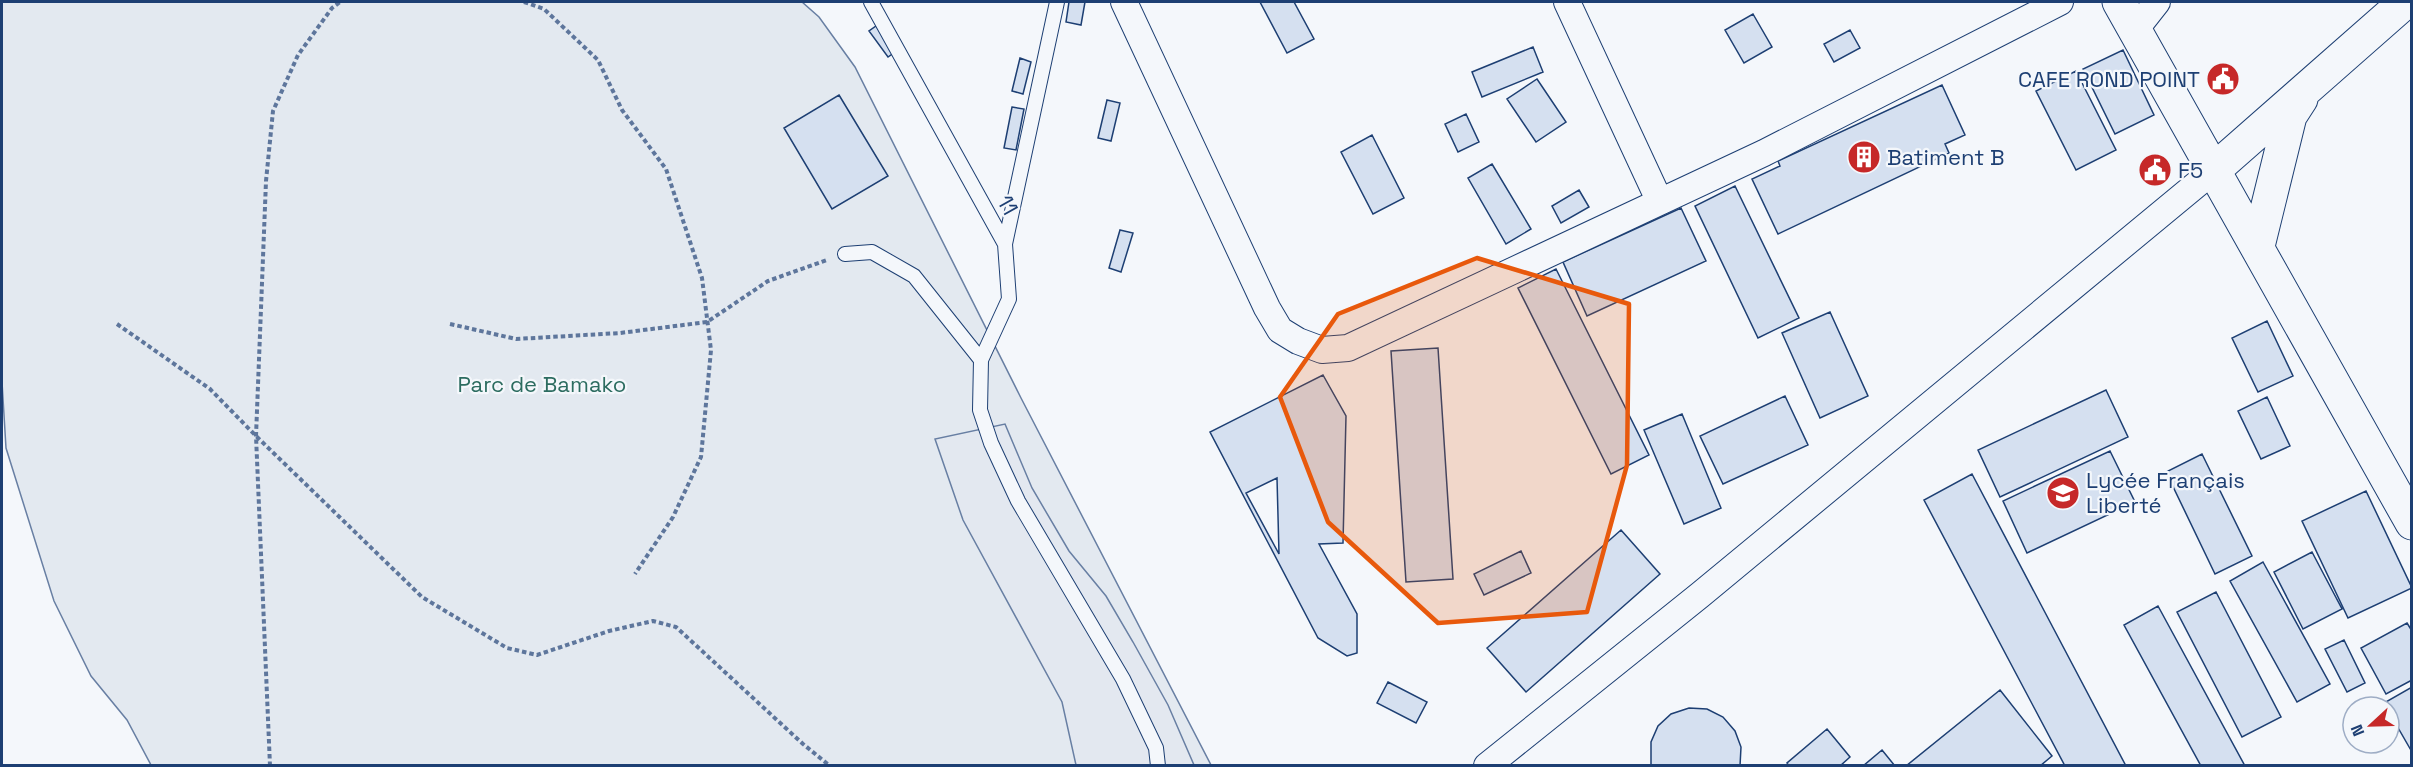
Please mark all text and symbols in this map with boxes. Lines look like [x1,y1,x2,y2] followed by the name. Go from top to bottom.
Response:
[2205,61,2241,97] public building icon: CAFE ROND POINT
[2018,65,2200,93] place label: CAFE ROND POINT
[1846,139,1882,175] building icon: Batiment B
[1887,143,2004,171] place label: Batiment B
[2137,152,2173,188] public building icon: F5
[2178,156,2203,184] place label: F5
[991,190,1025,220] street label: 11
[458,370,626,398] park label: Parc de Bamako
[2086,466,2245,519] place label: Lycée Français Liberté
[2045,475,2081,511] school or university icon: Lycée Français Liberté
[2341,695,2401,755] north arrow
[2346,722,2369,739] text: N

